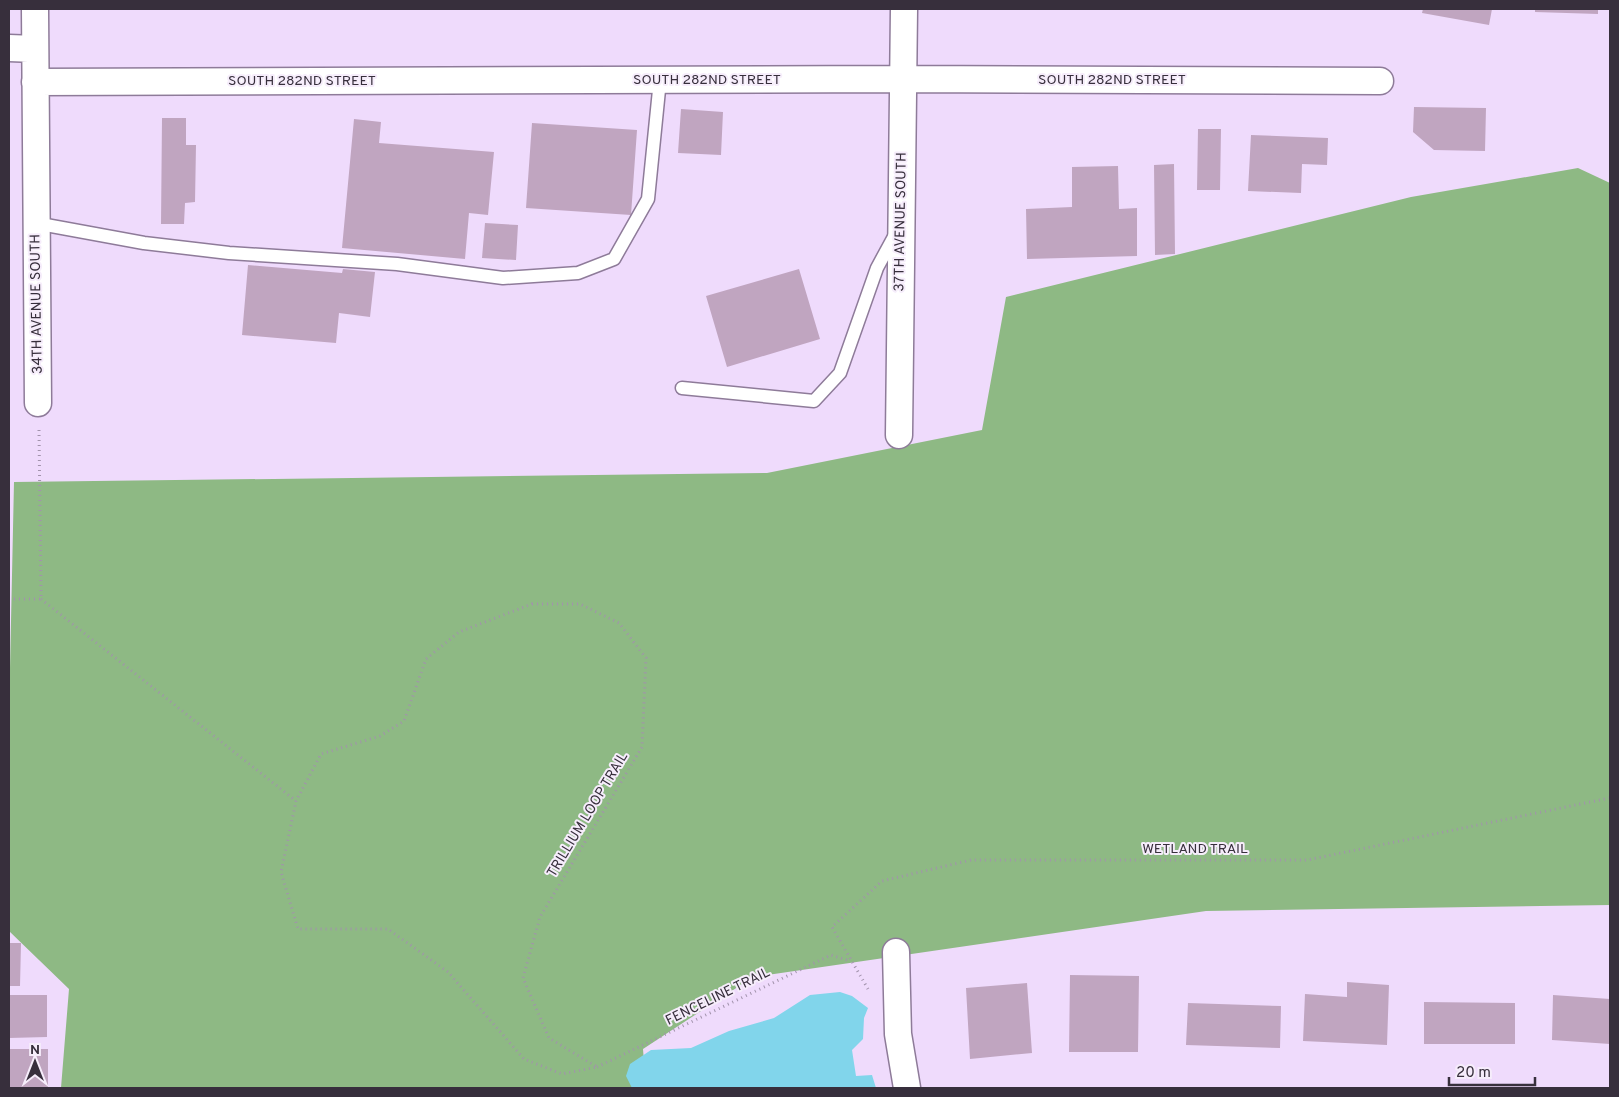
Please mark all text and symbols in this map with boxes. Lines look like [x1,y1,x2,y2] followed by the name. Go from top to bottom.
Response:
[633,72,781,89] street label: SOUTH 282ND STREET
[1038,72,1186,89] street label: SOUTH 282ND STREET
[228,73,376,90] street label: SOUTH 282ND STREET
[891,152,911,292] street label: 37TH AVENUE SOUTH
[27,234,47,374] street label: 34TH AVENUE SOUTH
[544,749,632,881] street label: TRILLIUM LOOP TRAIL
[1142,841,1248,858] street label: WETLAND TRAIL
[663,964,773,1030] street label: FENCELINE TRAIL
[10,1037,60,1087] north arrow
[30,1042,40,1059] text: N
[1449,1054,1535,1086] scale bar
[1456,1064,1491,1083] text: 20 m

